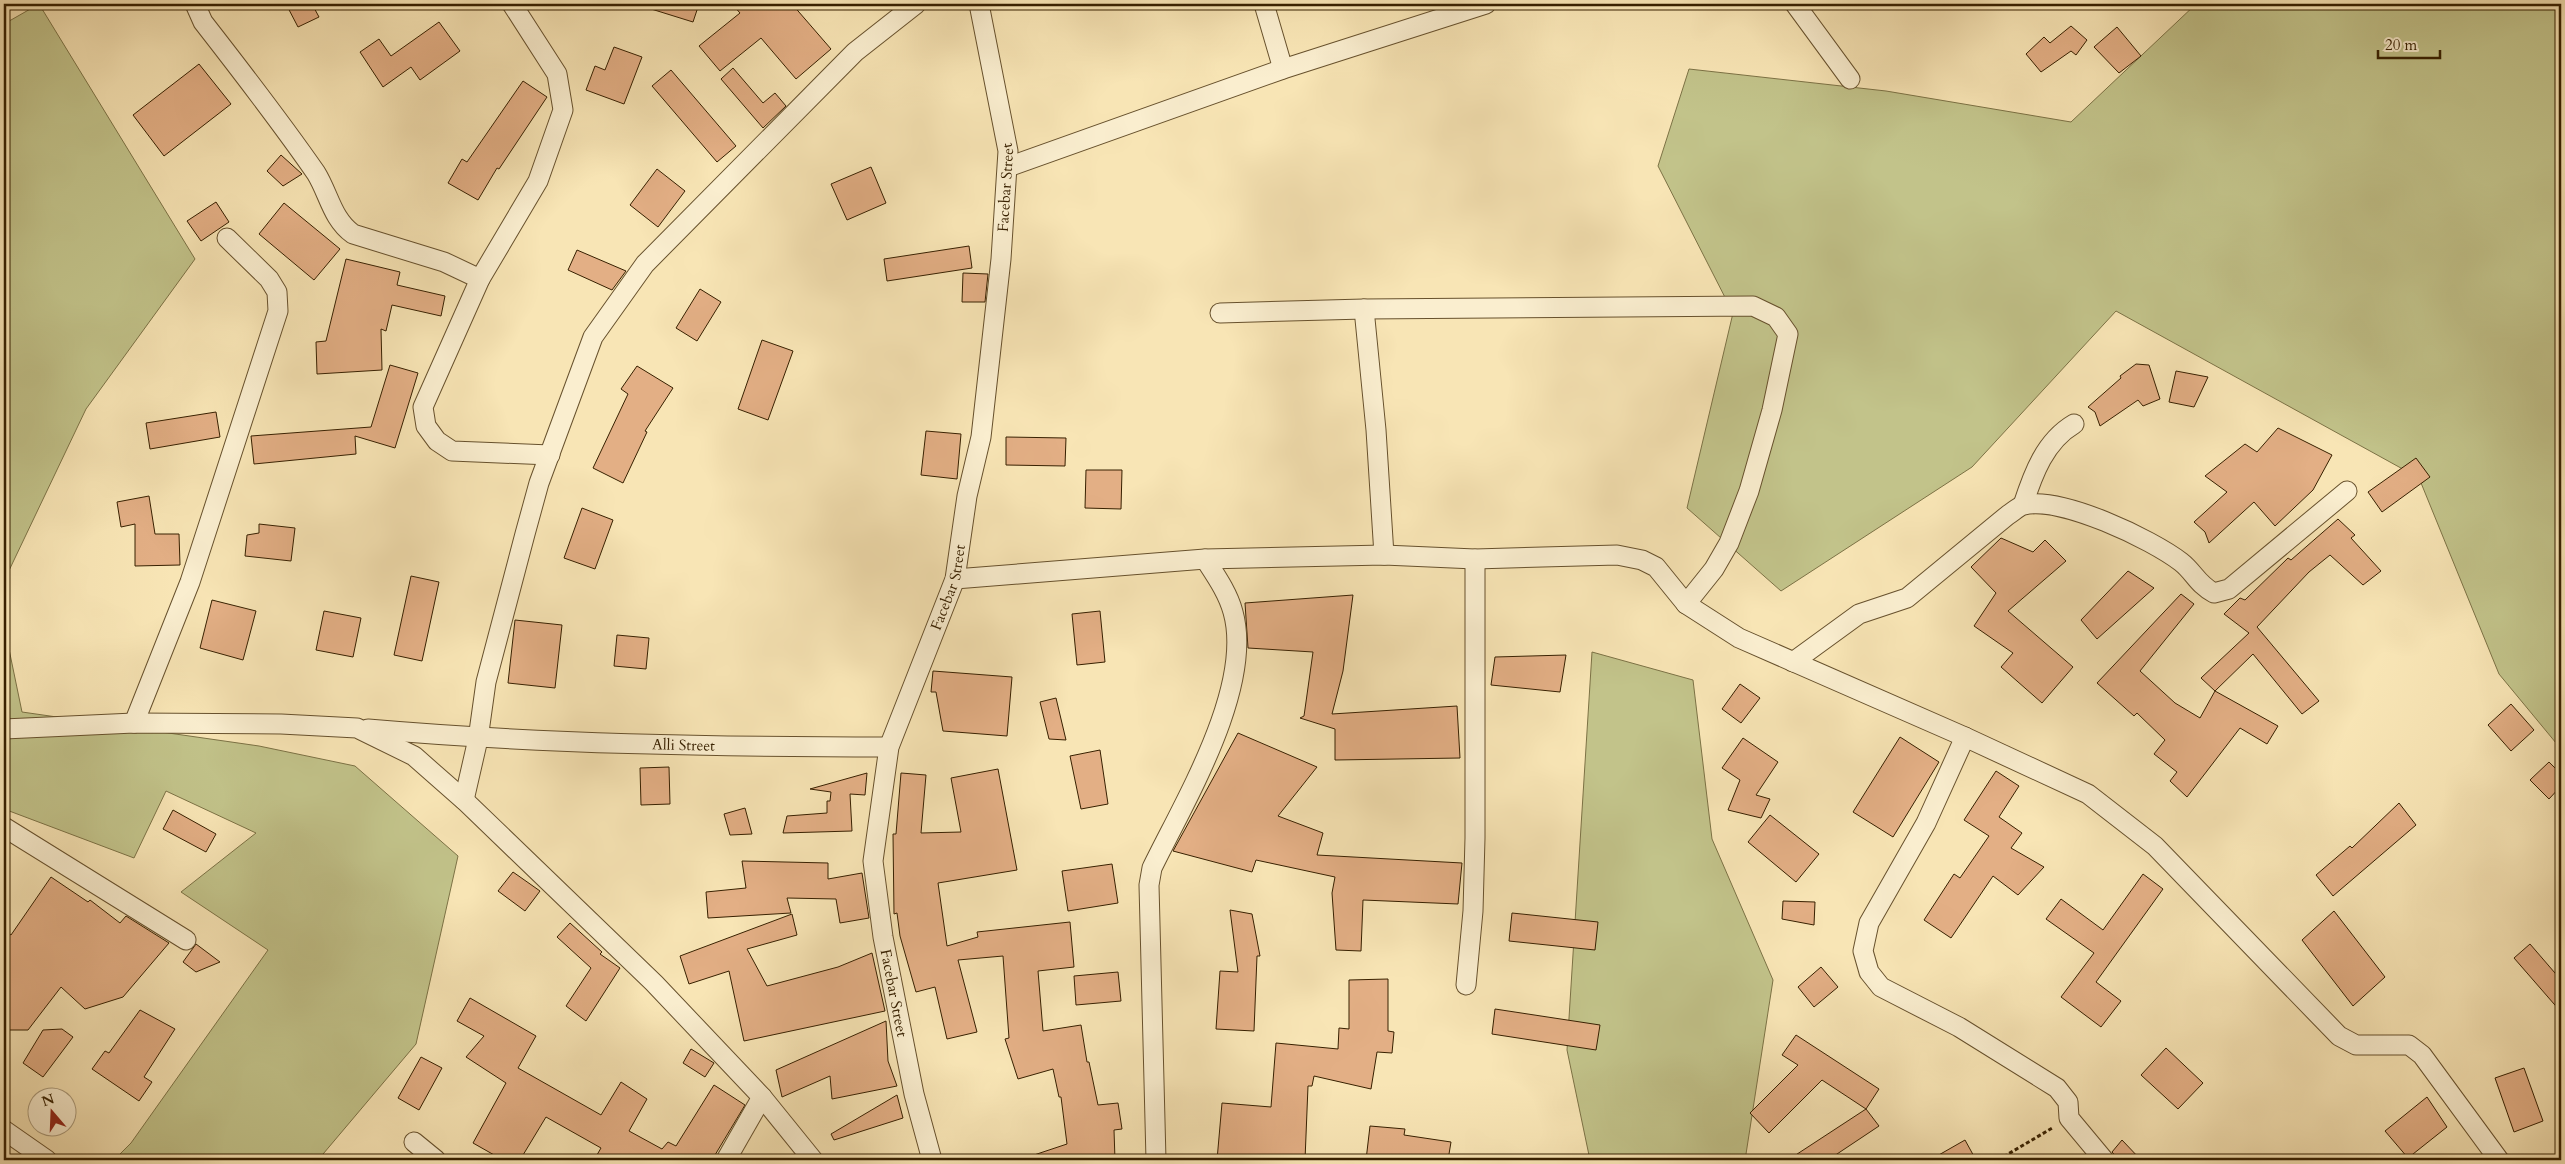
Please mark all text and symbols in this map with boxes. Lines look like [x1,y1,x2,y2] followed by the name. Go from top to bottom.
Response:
[2378,28,2440,60] scale bar
[2385,35,2417,55] text: 20 m
[993,141,1018,232] street label: Facebar Street
[926,543,970,633] street label: Facebar Street
[652,734,715,756] street label: Alli Street
[876,948,912,1039] street label: Facebar Street
[28,1086,78,1136] north arrow
[39,1089,57,1111] text: N

